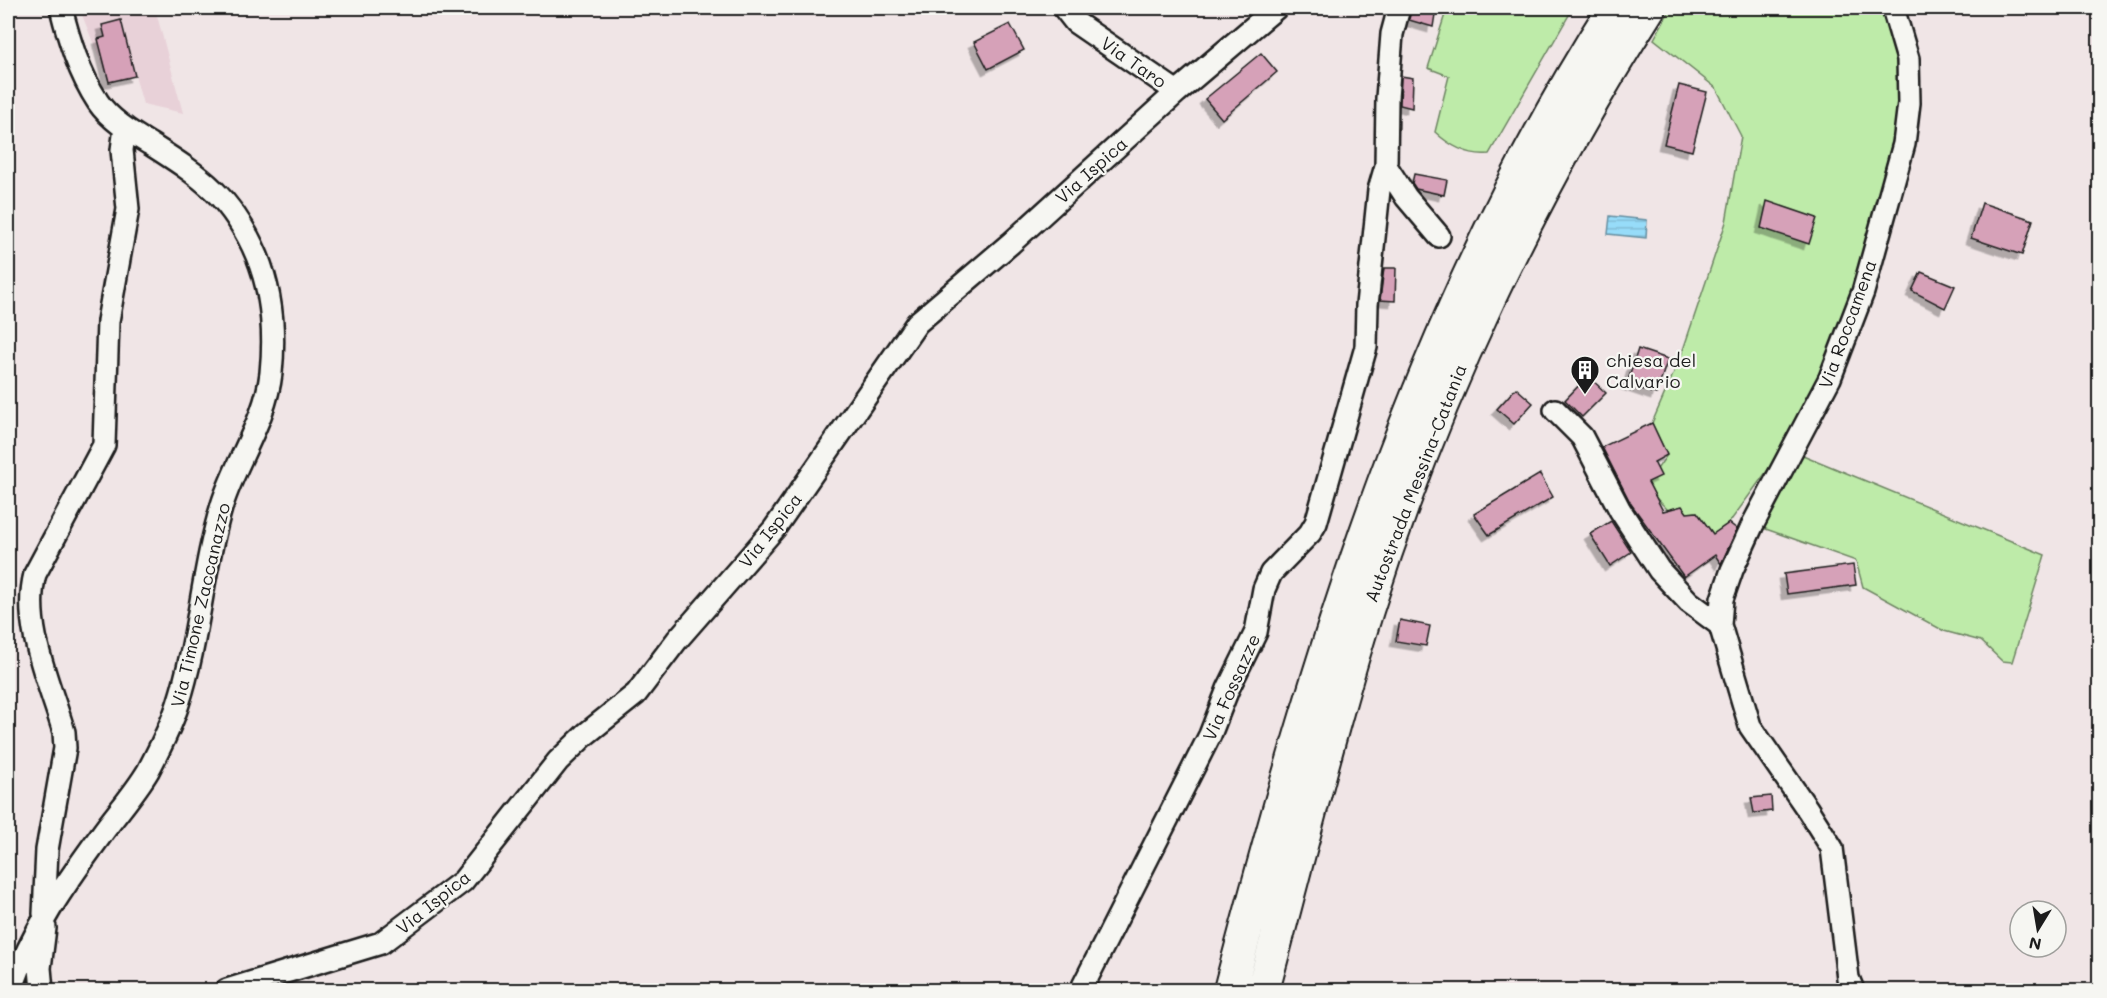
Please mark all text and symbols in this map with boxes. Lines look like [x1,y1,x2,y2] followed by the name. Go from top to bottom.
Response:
[1096,31,1172,94] street label: Via Taro
[1050,131,1132,209] street label: Via Ispica
[1813,256,1881,392] street label: Via Roccamena
[1606,348,1696,393] place label: chiesa del Calvario
[1569,354,1601,396] building icon: chiesa del Calvario
[1358,360,1472,606] street label: Autostrada Messina-Catania
[733,488,807,572] street label: Via Ispica
[165,500,235,710] street label: Via Timone Zaccanazzo
[1197,630,1265,744] street label: Via Fossazze
[391,865,475,939] street label: Via Ispica
[2008,899,2068,959] north arrow
[2027,933,2043,956] text: N

